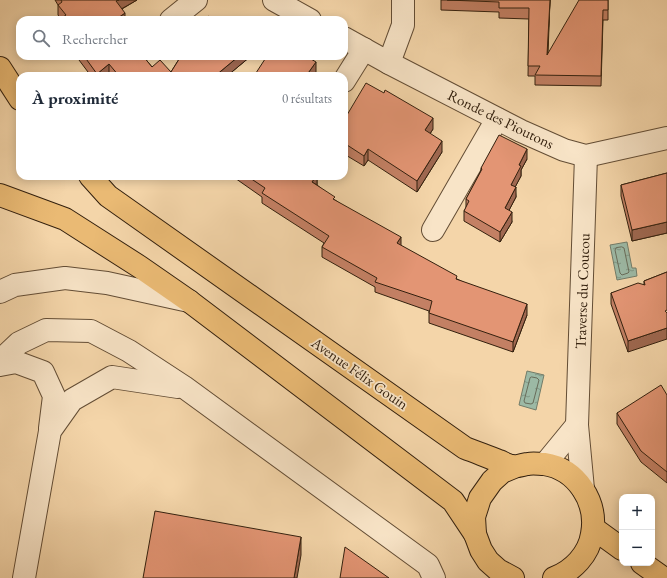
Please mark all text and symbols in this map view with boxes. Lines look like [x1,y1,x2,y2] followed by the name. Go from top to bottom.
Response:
[16,16,348,60] search box
[30,27,52,49] icon: search
[62,29,128,48] text: Rechercher
[445,85,557,153] street label: Ronde des Pioutons
[32,87,118,109] text: À proximité
[282,90,332,107] text: 0 résultats
[570,233,594,349] street label: Traverse du Coucou
[307,332,412,413] street label: Avenue Félix Gouin
[619,494,655,566] map controls
[619,494,655,530] button: +
[619,530,655,566] button: −

